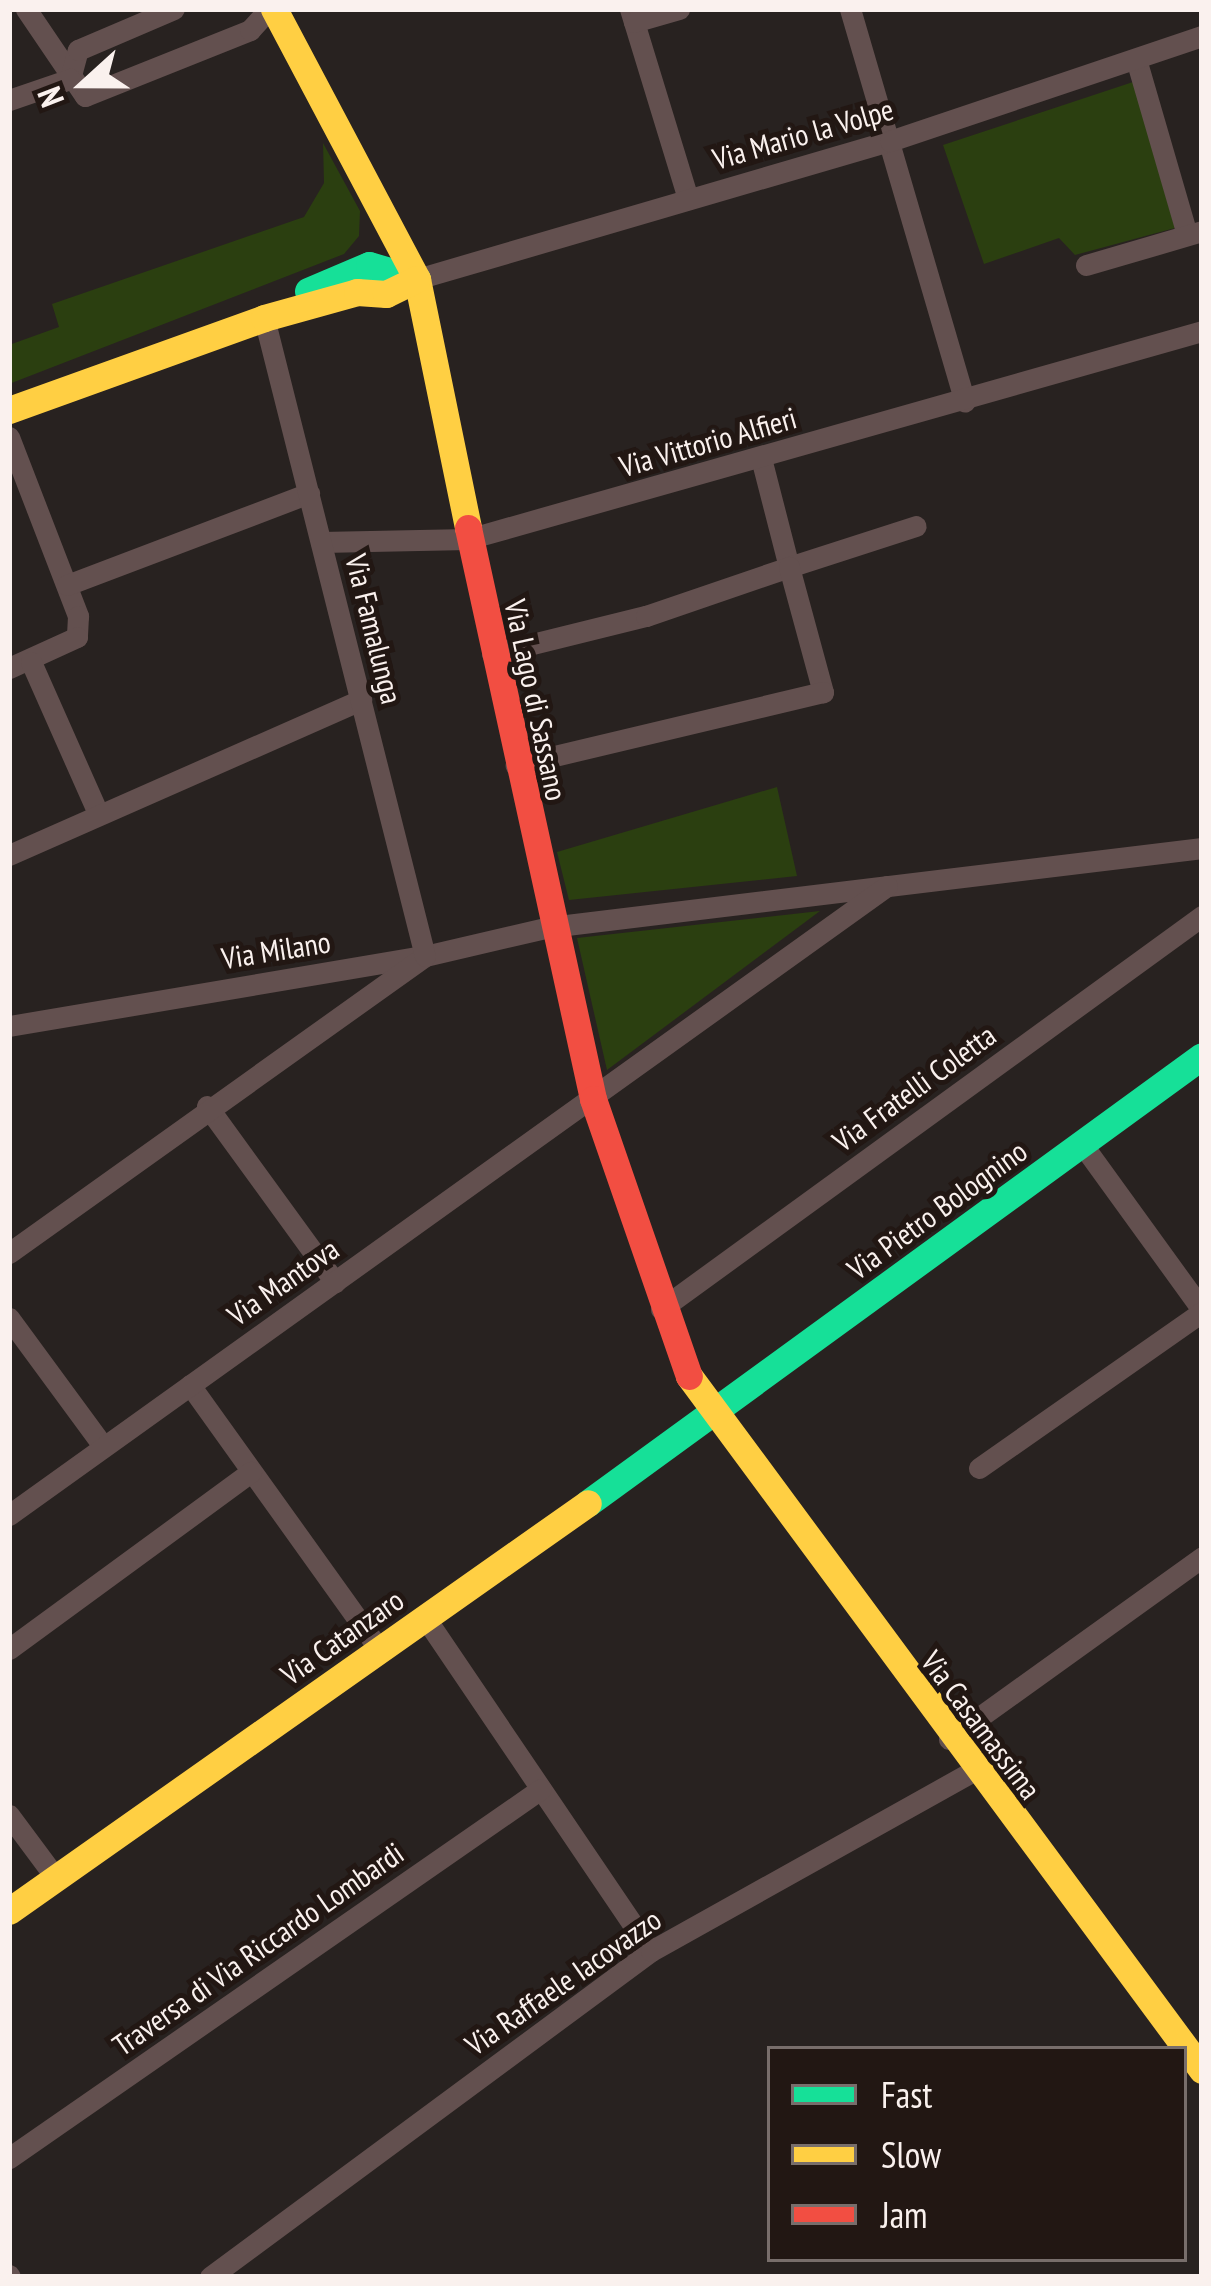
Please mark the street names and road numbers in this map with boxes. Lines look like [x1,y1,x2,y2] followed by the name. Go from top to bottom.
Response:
[708,91,898,177] street label: Via Mario la Volpe
[615,399,801,485] street label: Via Vittorio Alfieri
[338,551,410,707] street label: Via Famalunga
[497,596,575,804] street label: Via Lago di Sassano
[219,924,333,976] street label: Via Milano
[826,1017,1002,1159] street label: Via Fratelli Coletta
[840,1133,1034,1287] street label: Via Pietro Bolognino
[221,1231,345,1333] street label: Via Mantova
[274,1582,410,1692] street label: Via Catanzaro
[914,1644,1048,1806] street label: Via Casamassima
[106,1835,410,2063] street label: Traversa di Via Riccardo Lombardi
[458,1901,668,2063] street label: Via Raffaele Iacovazzo

